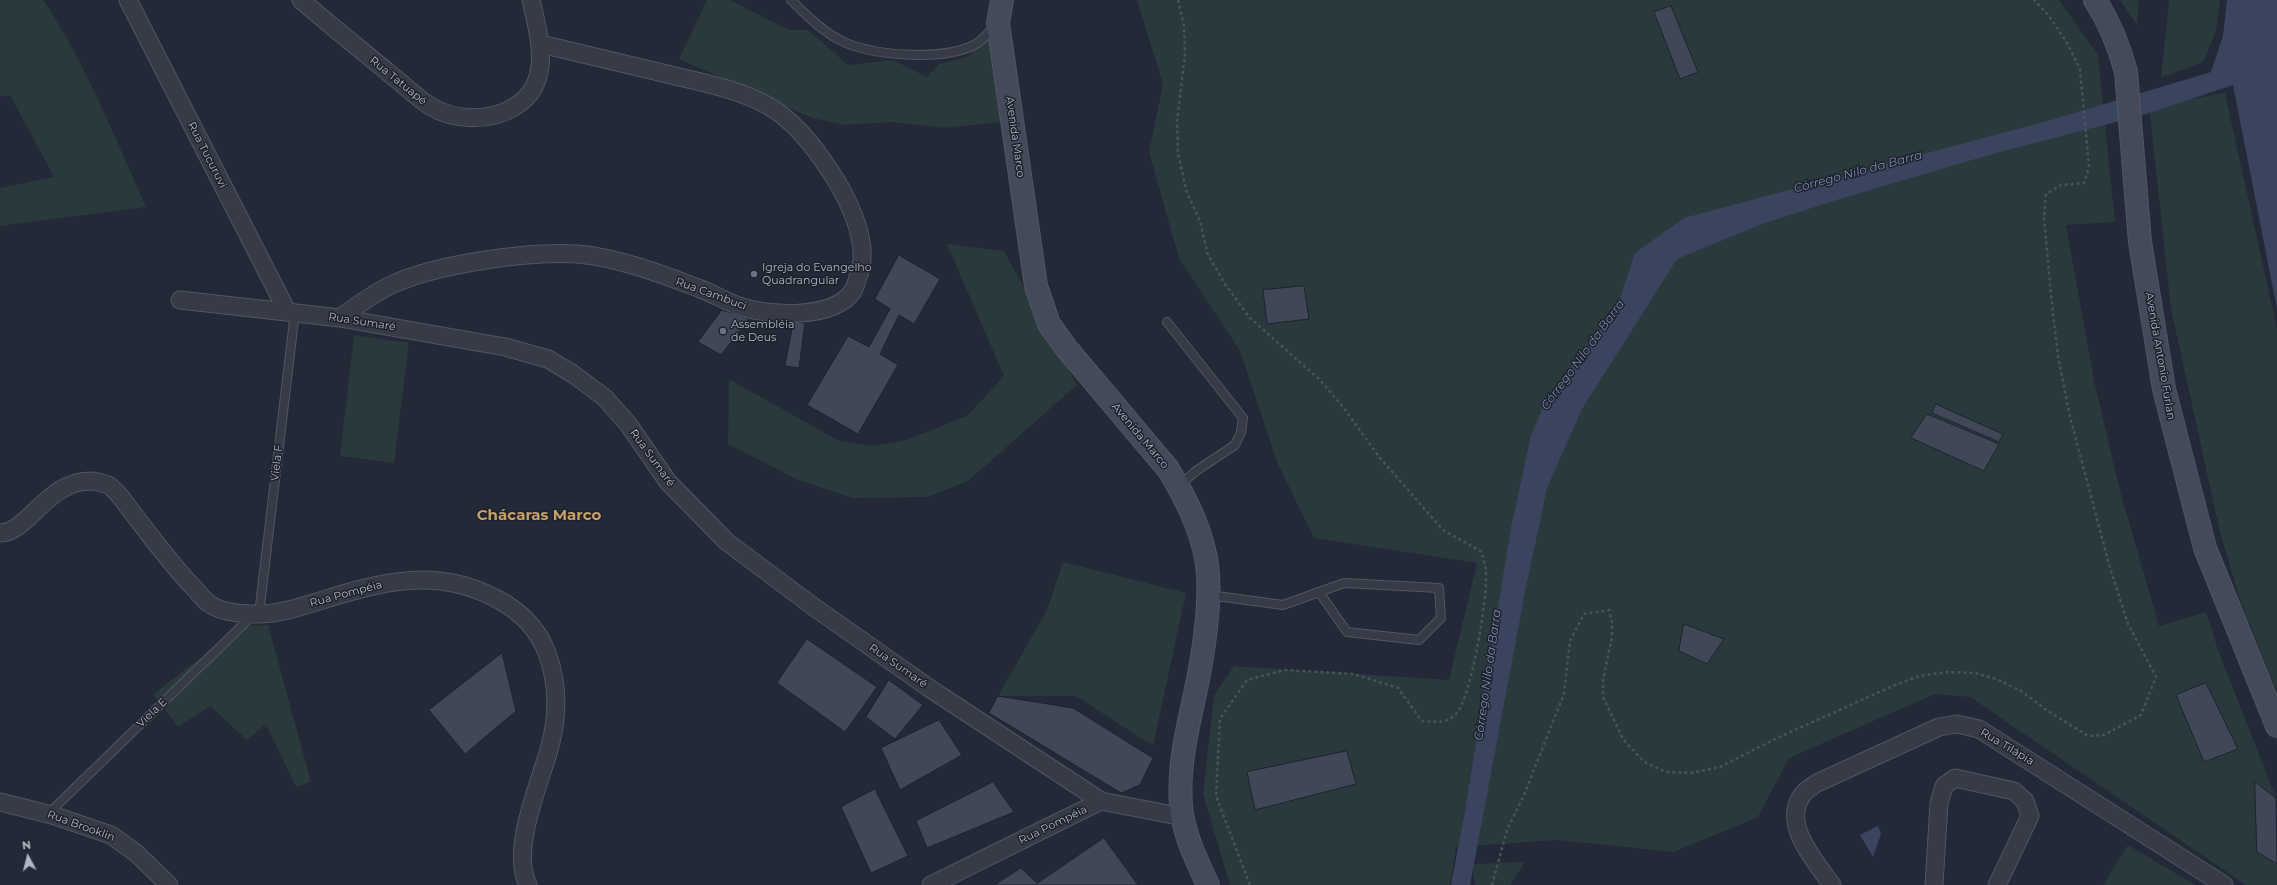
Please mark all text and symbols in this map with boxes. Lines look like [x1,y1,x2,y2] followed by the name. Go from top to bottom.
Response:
[367,54,429,108] street label: Rua Tatuapé
[1003,96,1027,178] street label: Avenida Marco
[185,120,229,190] street label: Rua Tucuruvi
[1792,148,1924,196] water label: Córrego Nilo da Barra
[762,261,872,287] place label: Igreja do Evangelho Quadrangular
[749,269,759,279] marker: Igreja do Evangelho Quadrangular
[674,275,748,313] street label: Rua Cambuci
[2142,291,2178,421] street label: Avenida Antonio Furlan
[1538,297,1628,413] water label: Córrego Nilo da Barra
[327,310,397,334] street label: Rua Sumaré
[731,318,794,344] place label: Assembléia de Deus
[718,326,728,336] marker: Assembléia de Deus
[1109,401,1171,471] street label: Avenida Marco
[627,427,677,489] street label: Rua Sumaré
[268,444,286,482] street label: Viela F
[477,507,601,525] district label: Chácaras Marco
[308,578,384,610] street label: Rua Pompéia
[1472,608,1504,742] water label: Córrego Nilo da Barra
[866,641,930,691] street label: Rua Sumaré
[134,695,170,731] street label: Viela E
[1978,726,2036,768] street label: Rua Tilápia
[1017,803,1089,847] street label: Rua Pompéia
[45,808,117,844] street label: Rua Brooklin
[8,837,48,877] north arrow
[21,838,32,853] text: N

